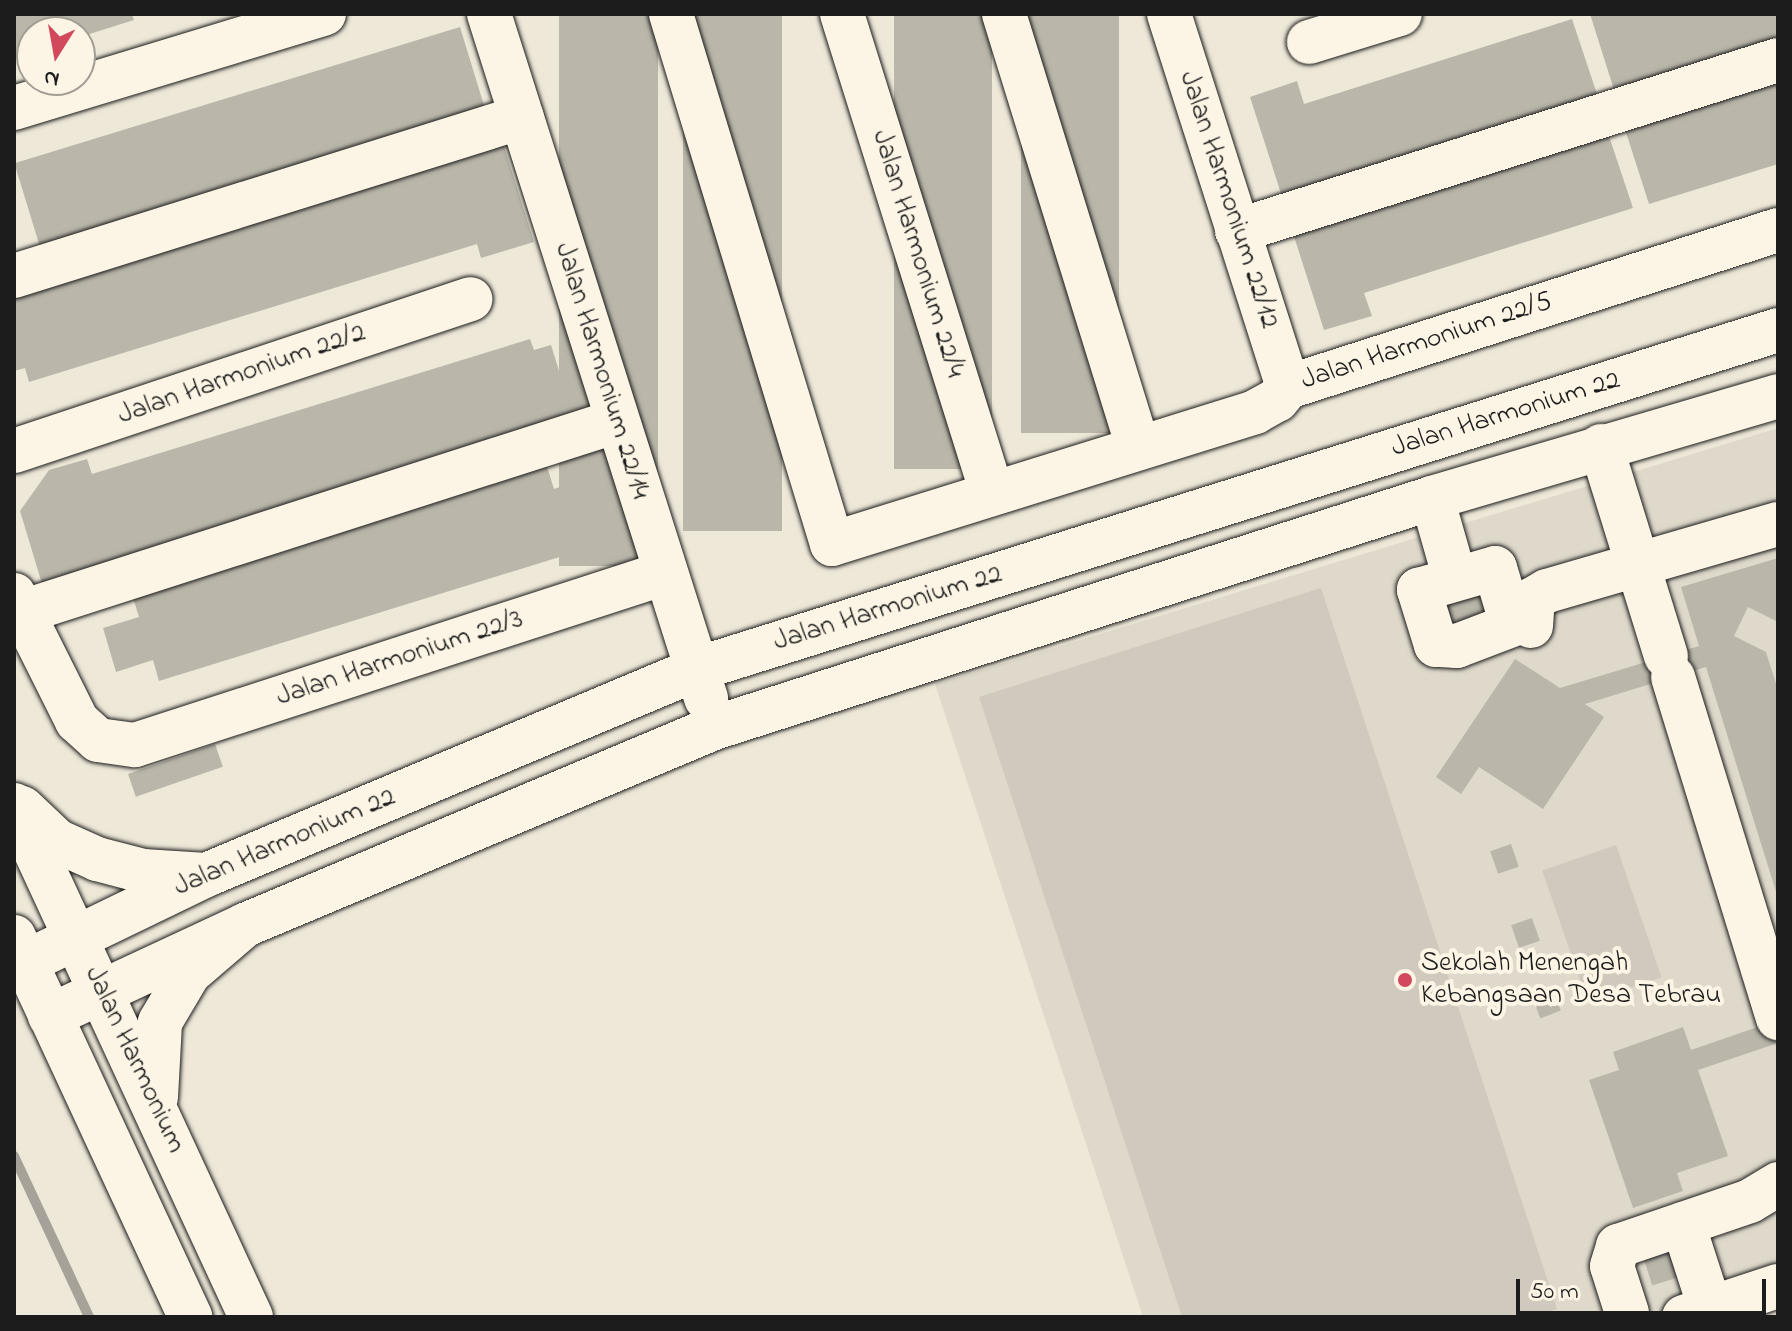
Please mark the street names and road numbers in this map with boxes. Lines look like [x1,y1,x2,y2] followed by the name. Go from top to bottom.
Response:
[1171,67,1285,333] street label: Jalan Harmonium 22/12
[863,126,971,382] street label: Jalan Harmonium 22/4
[546,239,656,503] street label: Jalan Harmonium 22/14
[1297,286,1557,398] street label: Jalan Harmonium 22/5
[114,317,370,433] street label: Jalan Harmonium 22/2
[1388,364,1624,466] street label: Jalan Harmonium 22
[770,558,1006,660] street label: Jalan Harmonium 22
[272,603,528,715] street label: Jalan Harmonium 22/3
[169,781,401,905] street label: Jalan Harmonium 22
[76,961,192,1159] street label: Jalan Harmonium

